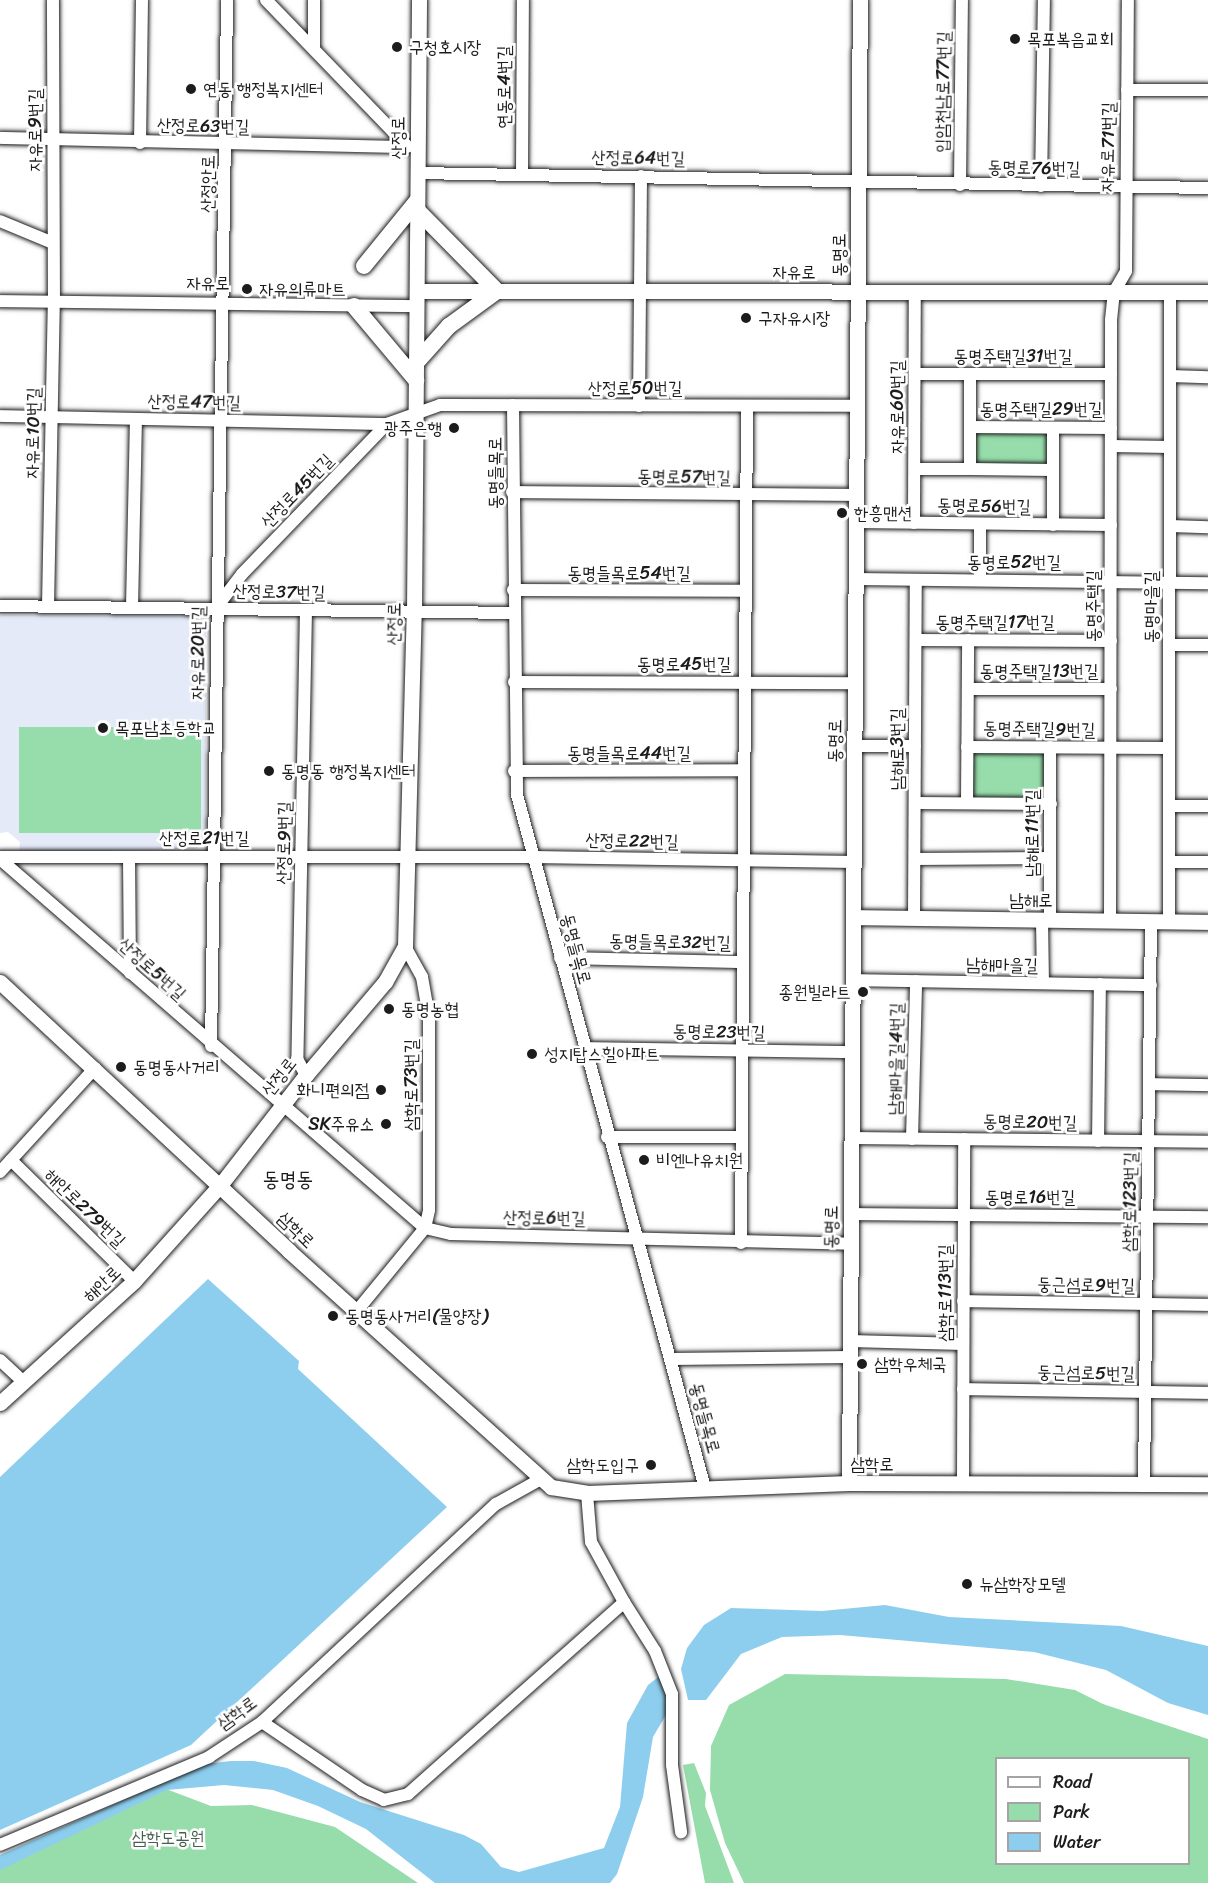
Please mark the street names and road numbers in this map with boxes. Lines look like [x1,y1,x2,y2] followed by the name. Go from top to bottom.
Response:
[931,31,955,153] street label: 입암천남로77번길
[493,45,515,129] street label: 연동로4번길
[24,88,46,172] street label: 자유로9번길
[1096,102,1120,192] street label: 자유로71번길
[157,114,249,138] street label: 산정로63번길
[387,116,409,160] street label: 산정로
[591,146,685,170] street label: 산정로64번길
[197,155,219,213] street label: 산정안로
[987,156,1081,180] street label: 동명로76번길
[828,233,850,277] street label: 동명로
[772,261,816,283] street label: 자유로
[186,272,230,294] street label: 자유로
[954,345,1072,367] street label: 동명주택길31번길
[886,360,908,454] street label: 자유로60번길
[588,377,682,399] street label: 산정로50번길
[21,387,45,479] street label: 자유로10번길
[147,390,241,414] street label: 산정로47번길
[980,398,1102,420] street label: 동명주택길29번길
[484,437,506,509] street label: 동명들목로
[256,449,338,533] street label: 산정로45번길
[637,465,731,489] street label: 동명로57번길
[937,494,1031,518] street label: 동명로56번길
[967,551,1061,573] street label: 동명로52번길
[567,562,691,584] street label: 동명들목로54번길
[1082,570,1104,642] street label: 동명주택길
[1140,571,1162,643] street label: 동명마을길
[233,580,325,604] street label: 산정로37번길
[383,602,405,646] street label: 산정로
[186,606,210,700] street label: 자유로20번길
[935,611,1055,633] street label: 동명주택길17번길
[637,653,731,675] street label: 동명로45번길
[980,660,1098,682] street label: 동명주택길13번길
[886,708,908,790] street label: 남해로3번길
[983,717,1095,741] street label: 동명주택길9번길
[824,719,846,763] street label: 동명로
[567,742,691,764] street label: 동명들목로44번길
[1021,789,1043,877] street label: 남해로11번길
[272,801,296,885] street label: 산정로9번길
[159,827,249,849] street label: 산정로21번길
[585,829,679,853] street label: 산정로22번길
[1009,889,1053,911] street label: 남해로
[556,911,596,987] street label: 동명들목로
[609,930,731,954] street label: 동명들목로32번길
[114,933,190,1005] street label: 산정로5번길
[966,954,1038,976] street label: 남해마을길
[884,1002,908,1116] street label: 남해마을길4번길
[672,1020,766,1044] street label: 동명로23번길
[400,1039,422,1131] street label: 삼학로73번길
[257,1053,301,1101] street label: 산정로
[983,1110,1077,1134] street label: 동명로20번길
[1118,1152,1142,1252] street label: 삼학로123번길
[40,1164,130,1252] street label: 해안로279번길
[985,1186,1075,1208] street label: 동명로16번길
[820,1205,842,1249] street label: 동명로
[502,1206,586,1230] street label: 산정로6번길
[273,1207,319,1253] street label: 삼학로
[934,1244,956,1342] street label: 삼학로113번길
[79,1261,125,1307] street label: 해안로
[1037,1273,1135,1297] street label: 둥근섬로9번길
[1037,1361,1135,1385] street label: 둥근섬로5번길
[685,1380,725,1456] street label: 동명들목로
[850,1453,894,1475] street label: 삼학로
[213,1691,261,1735] street label: 삼학로

